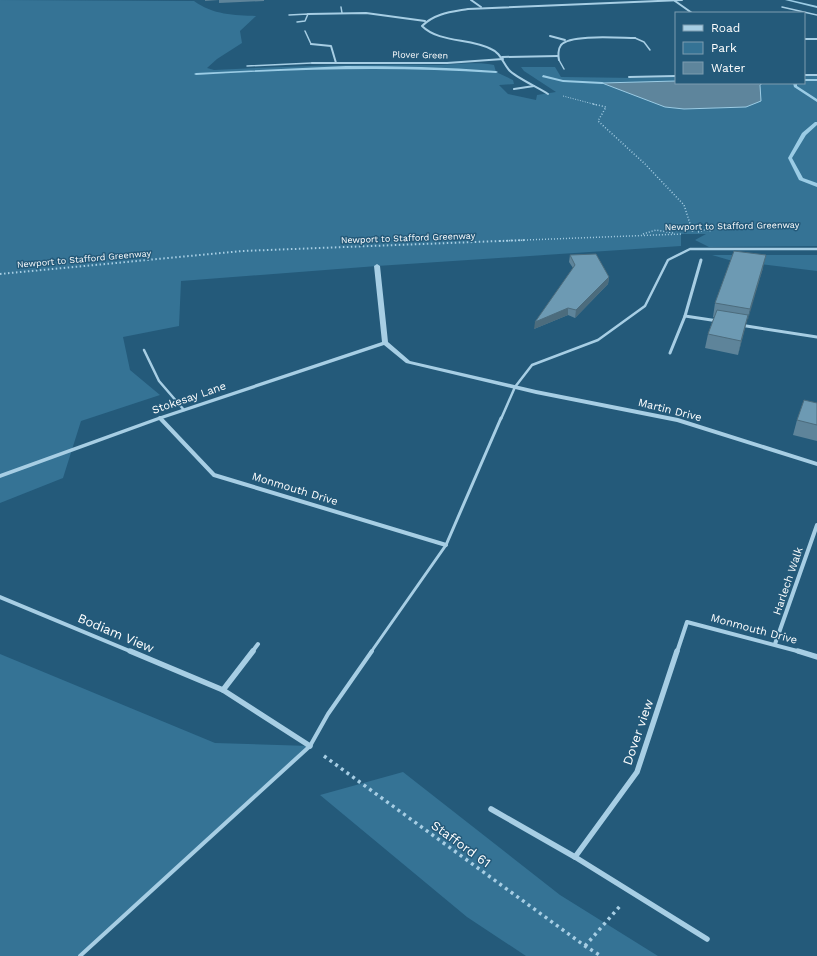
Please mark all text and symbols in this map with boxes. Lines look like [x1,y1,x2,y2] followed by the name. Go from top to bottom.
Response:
[675,12,805,84] legend
[711,21,740,35] text: Road
[711,41,737,55] text: Park
[392,50,448,60] street label: Plover Green
[711,61,746,75] text: Water
[665,220,800,232] street label: Newport to Stafford Greenway
[341,231,476,245] street label: Newport to Stafford Greenway
[17,248,152,270] street label: Newport to Stafford Greenway
[150,379,228,417] street label: Stokesay Lane
[637,396,703,424] street label: Martin Drive
[250,470,340,508] street label: Monmouth Drive
[770,545,806,617] street label: Harlech Walk
[75,610,157,656] street label: Bodiam View
[709,611,799,647] street label: Monmouth Drive
[620,697,656,767] street label: Dover view
[428,817,494,871] street label: Stafford 61

